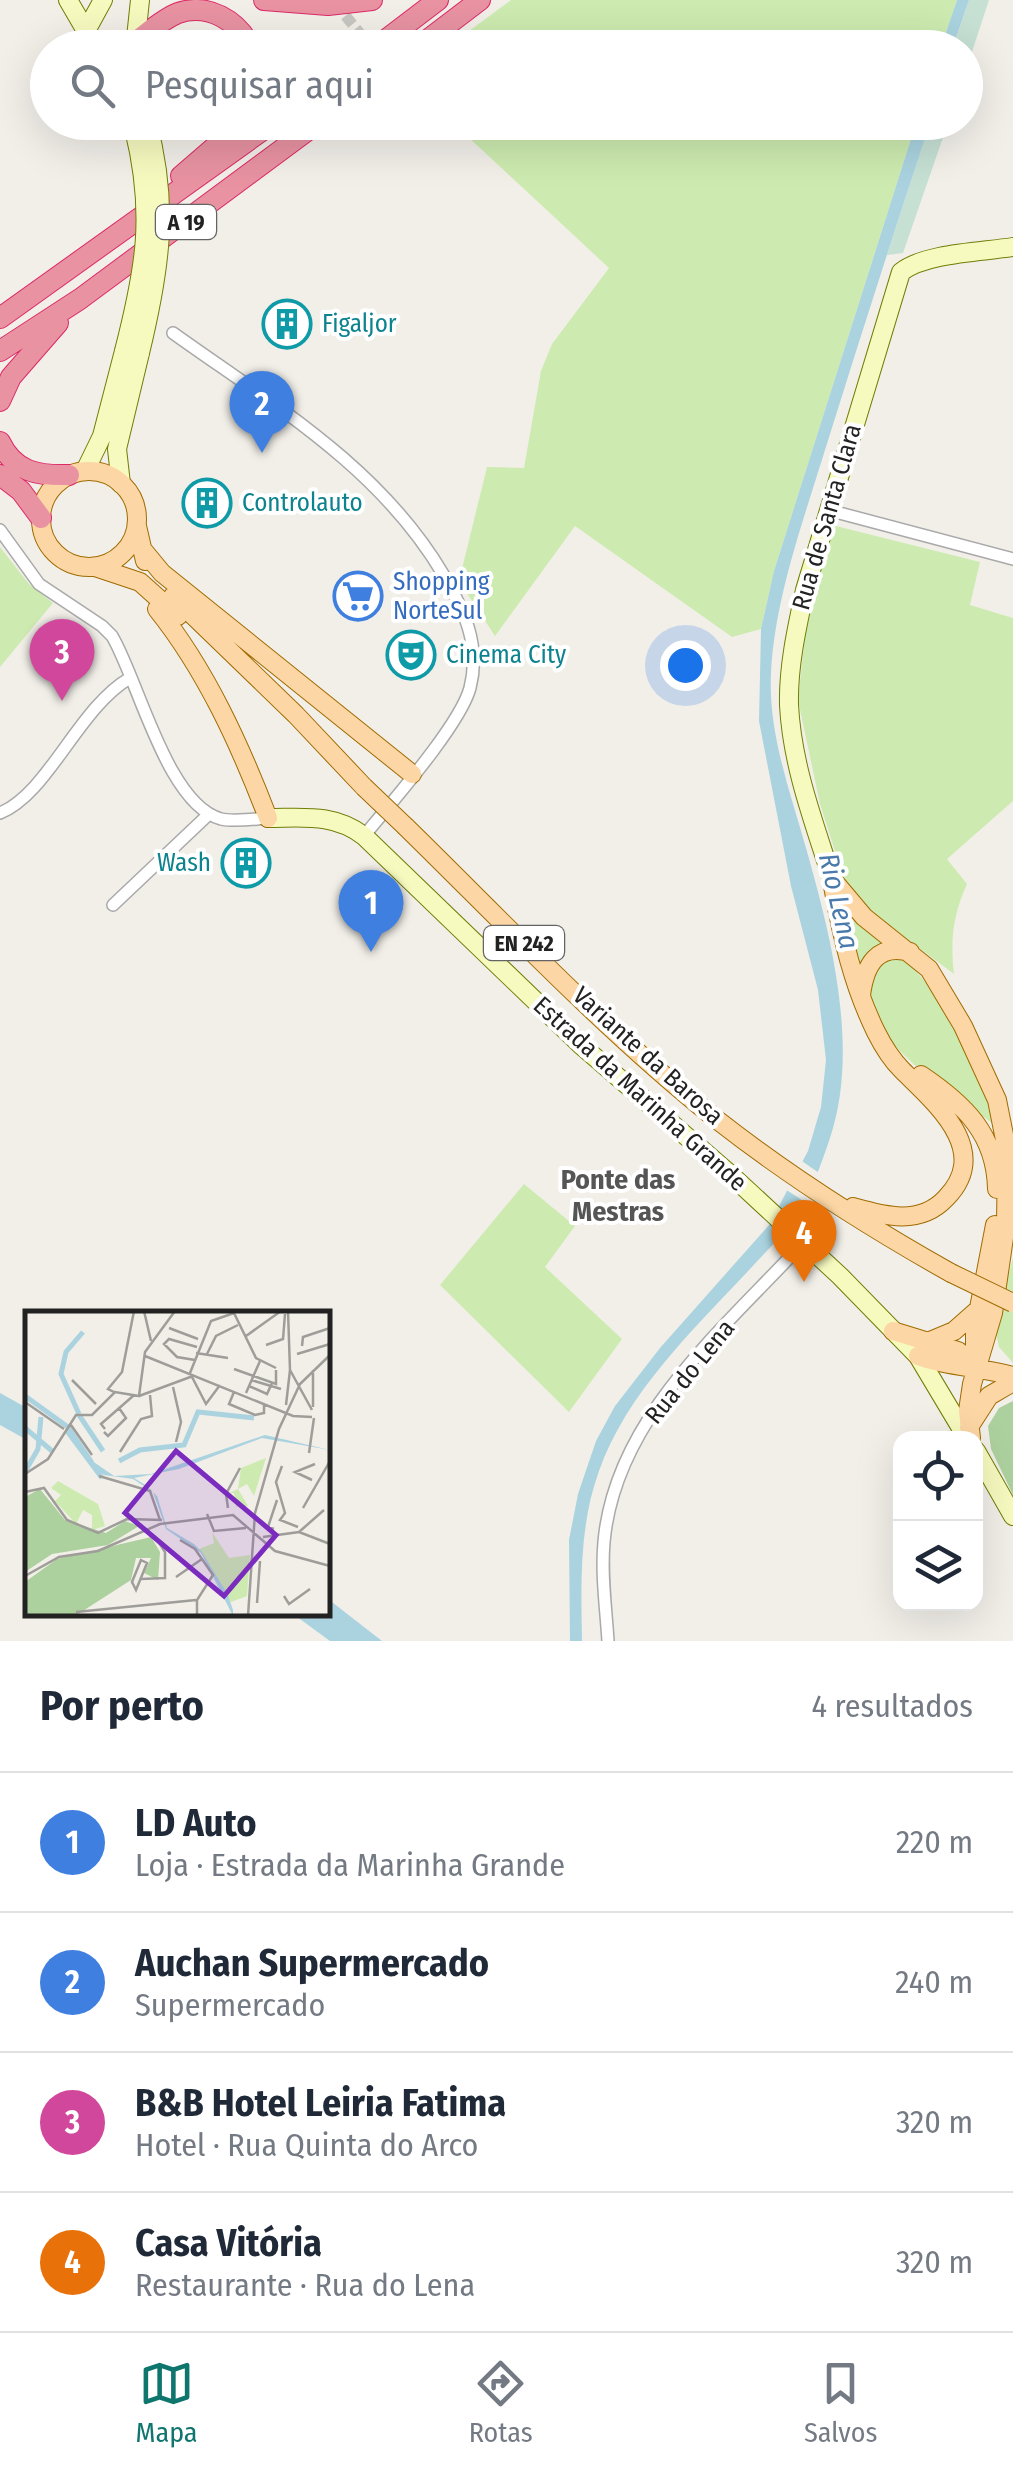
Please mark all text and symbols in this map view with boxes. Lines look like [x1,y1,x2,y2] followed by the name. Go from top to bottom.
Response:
[30,30,983,140] search box
[65,58,120,113] icon: search
[145,62,374,108] text: Pesquisar aqui
[156,205,216,239] road number: A 19
[261,298,313,350] building icon: Figaljor
[322,309,397,339] place label: Figaljor
[230,370,294,453] pin: 2
[786,421,868,613] street label: Rua de Santa Clara
[181,477,233,529] building icon: Controlauto
[242,488,363,518] place label: Controlauto
[393,567,490,626] place label: Shopping NorteSul
[332,570,384,622] supermarket icon: Shopping NorteSul
[30,618,94,701] pin: 3
[385,629,437,681] theatre icon: Cinema City
[446,640,566,670] place label: Cinema City
[660,640,711,691] your location
[220,837,272,889] building icon: Wash
[157,848,211,878] place label: Wash
[812,850,866,952] water label: Rio Lena
[338,870,404,952] pin: 1
[484,926,564,960] road number: EN 242
[567,981,729,1131] street label: Variante da Barosa
[527,990,753,1198] street label: Estrada da Marinha Grande
[561,1163,675,1228] district label: Ponte das Mestras
[772,1200,836,1282] pin: 4
[25,1311,330,1616] inset map
[639,1314,741,1430] street label: Rua do Lena
[893,1431,983,1611] map controls
[893,1431,983,1521] button: locate
[893,1521,983,1611] button: layers
[40,1681,204,1731] text: Por perto
[811,1687,973,1725] text: 4 resultados
[135,1800,257,1846] text: LD Auto
[66,1823,79,1861] text: 1
[896,1823,973,1861] text: 220 m
[135,1846,565,1884] text: Loja · Estrada da Marinha Grande
[135,1940,489,1986] text: Auchan Supermercado
[65,1963,80,2001] text: 2
[895,1963,973,2001] text: 240 m
[135,1986,325,2024] text: Supermercado
[135,2080,506,2126] text: B&B Hotel Leiria Fatima
[65,2103,80,2141] text: 3
[896,2103,973,2141] text: 320 m
[135,2126,478,2164] text: Hotel · Rua Quinta do Arco
[135,2220,322,2266] text: Casa Vitória
[64,2243,81,2281] text: 4
[896,2243,973,2281] text: 320 m
[135,2266,475,2304] text: Restaurante · Rua do Lena
[136,2356,198,2449] tab: Mapa
[469,2356,533,2449] tab: Rotas
[804,2356,877,2449] tab: Salvos

